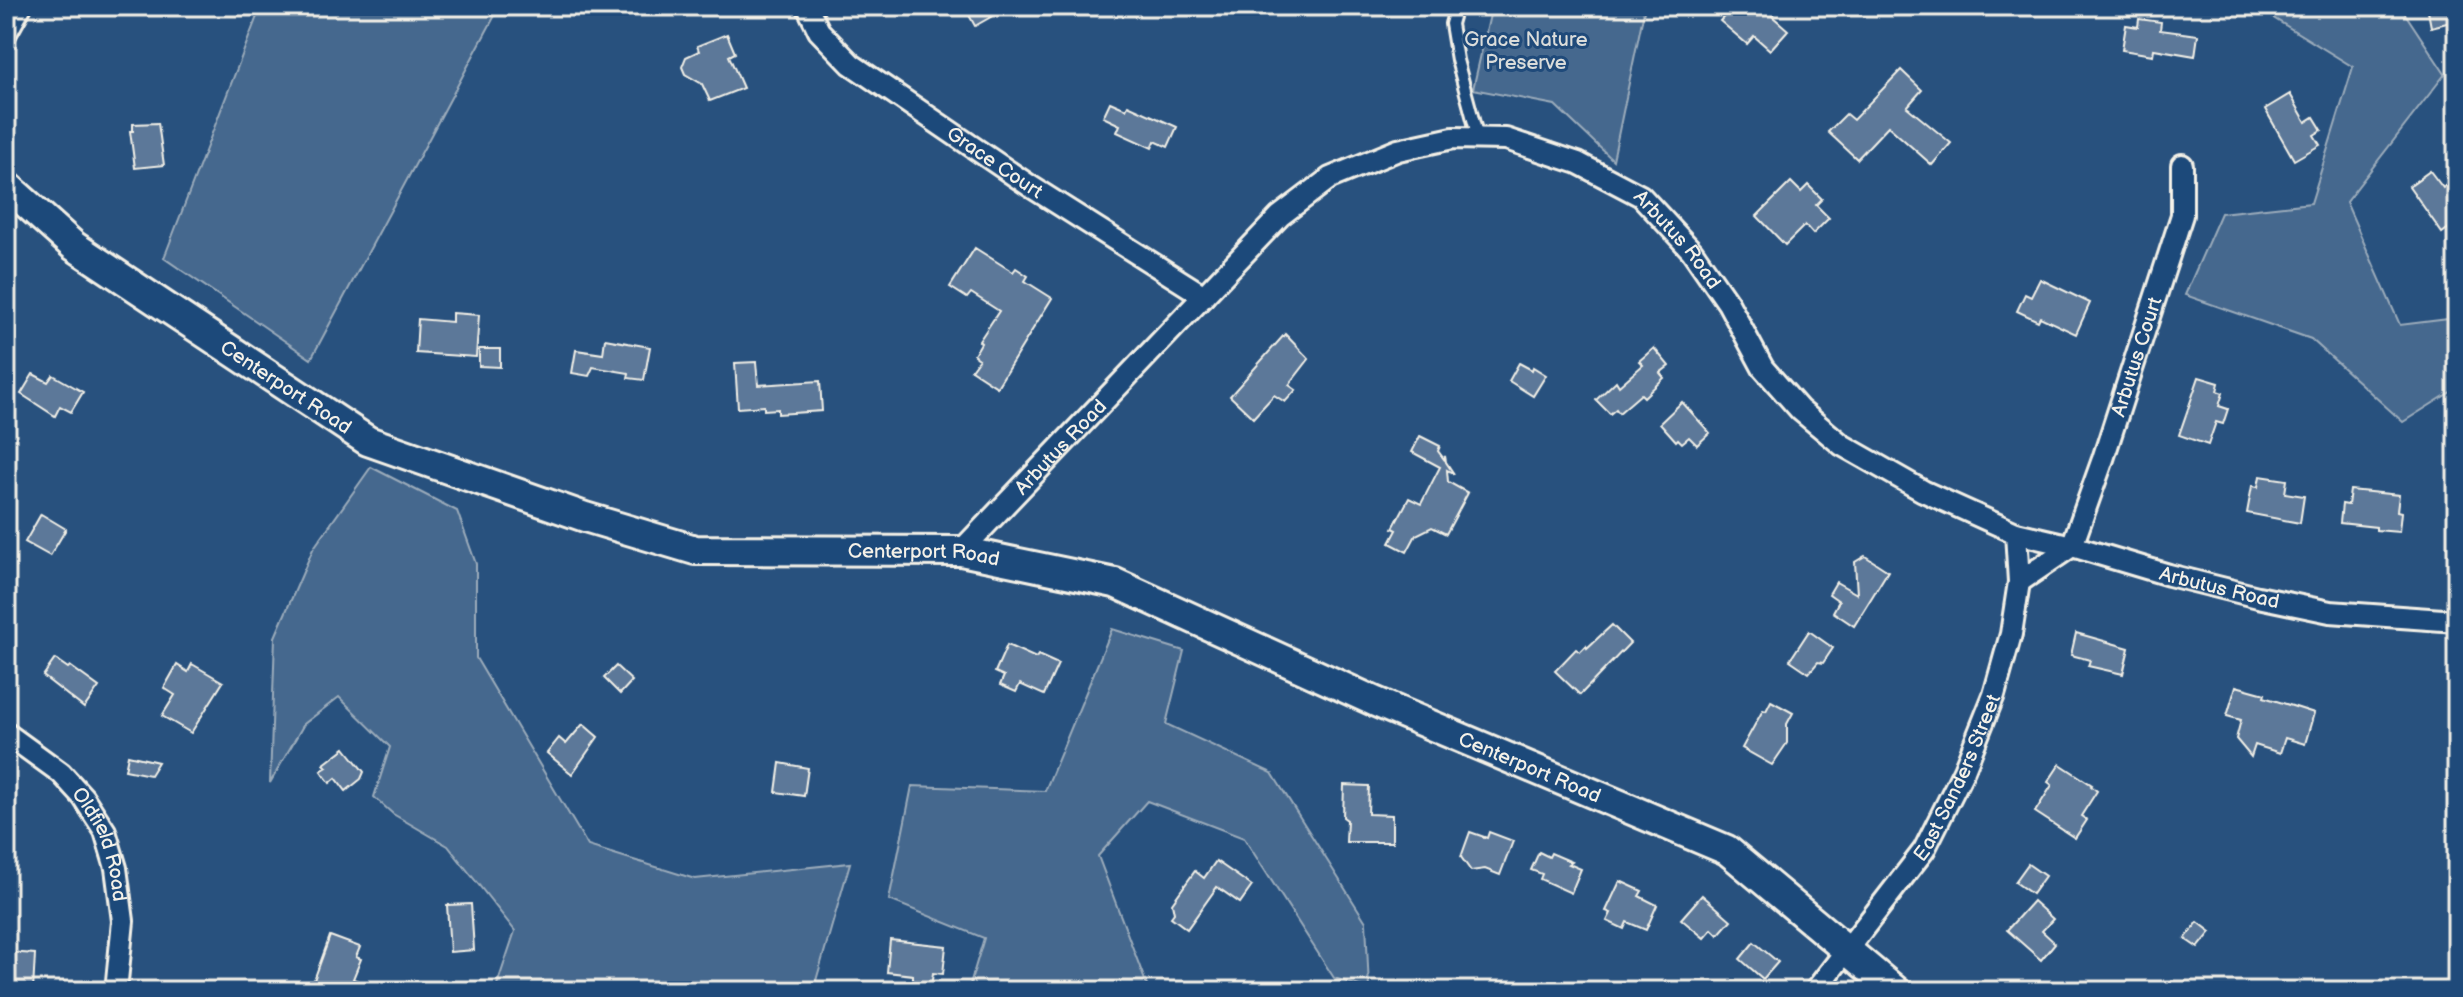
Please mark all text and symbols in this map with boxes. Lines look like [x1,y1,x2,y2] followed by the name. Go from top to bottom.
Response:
[1464,28,1588,75] park label: Grace Nature Preserve
[942,122,1047,204] street label: Grace Court
[1628,185,1726,294] street label: Arbutus Road
[2107,294,2168,420] street label: Arbutus Court
[216,335,356,440] street label: Centerport Road
[1010,395,1112,500] street label: Arbutus Road
[848,540,1002,572] street label: Centerport Road
[2156,562,2282,614] street label: Arbutus Road
[1909,691,2006,866] street label: East Sanders Street
[1455,727,1604,808] street label: Centerport Road
[67,782,131,903] street label: Oldfield Road

